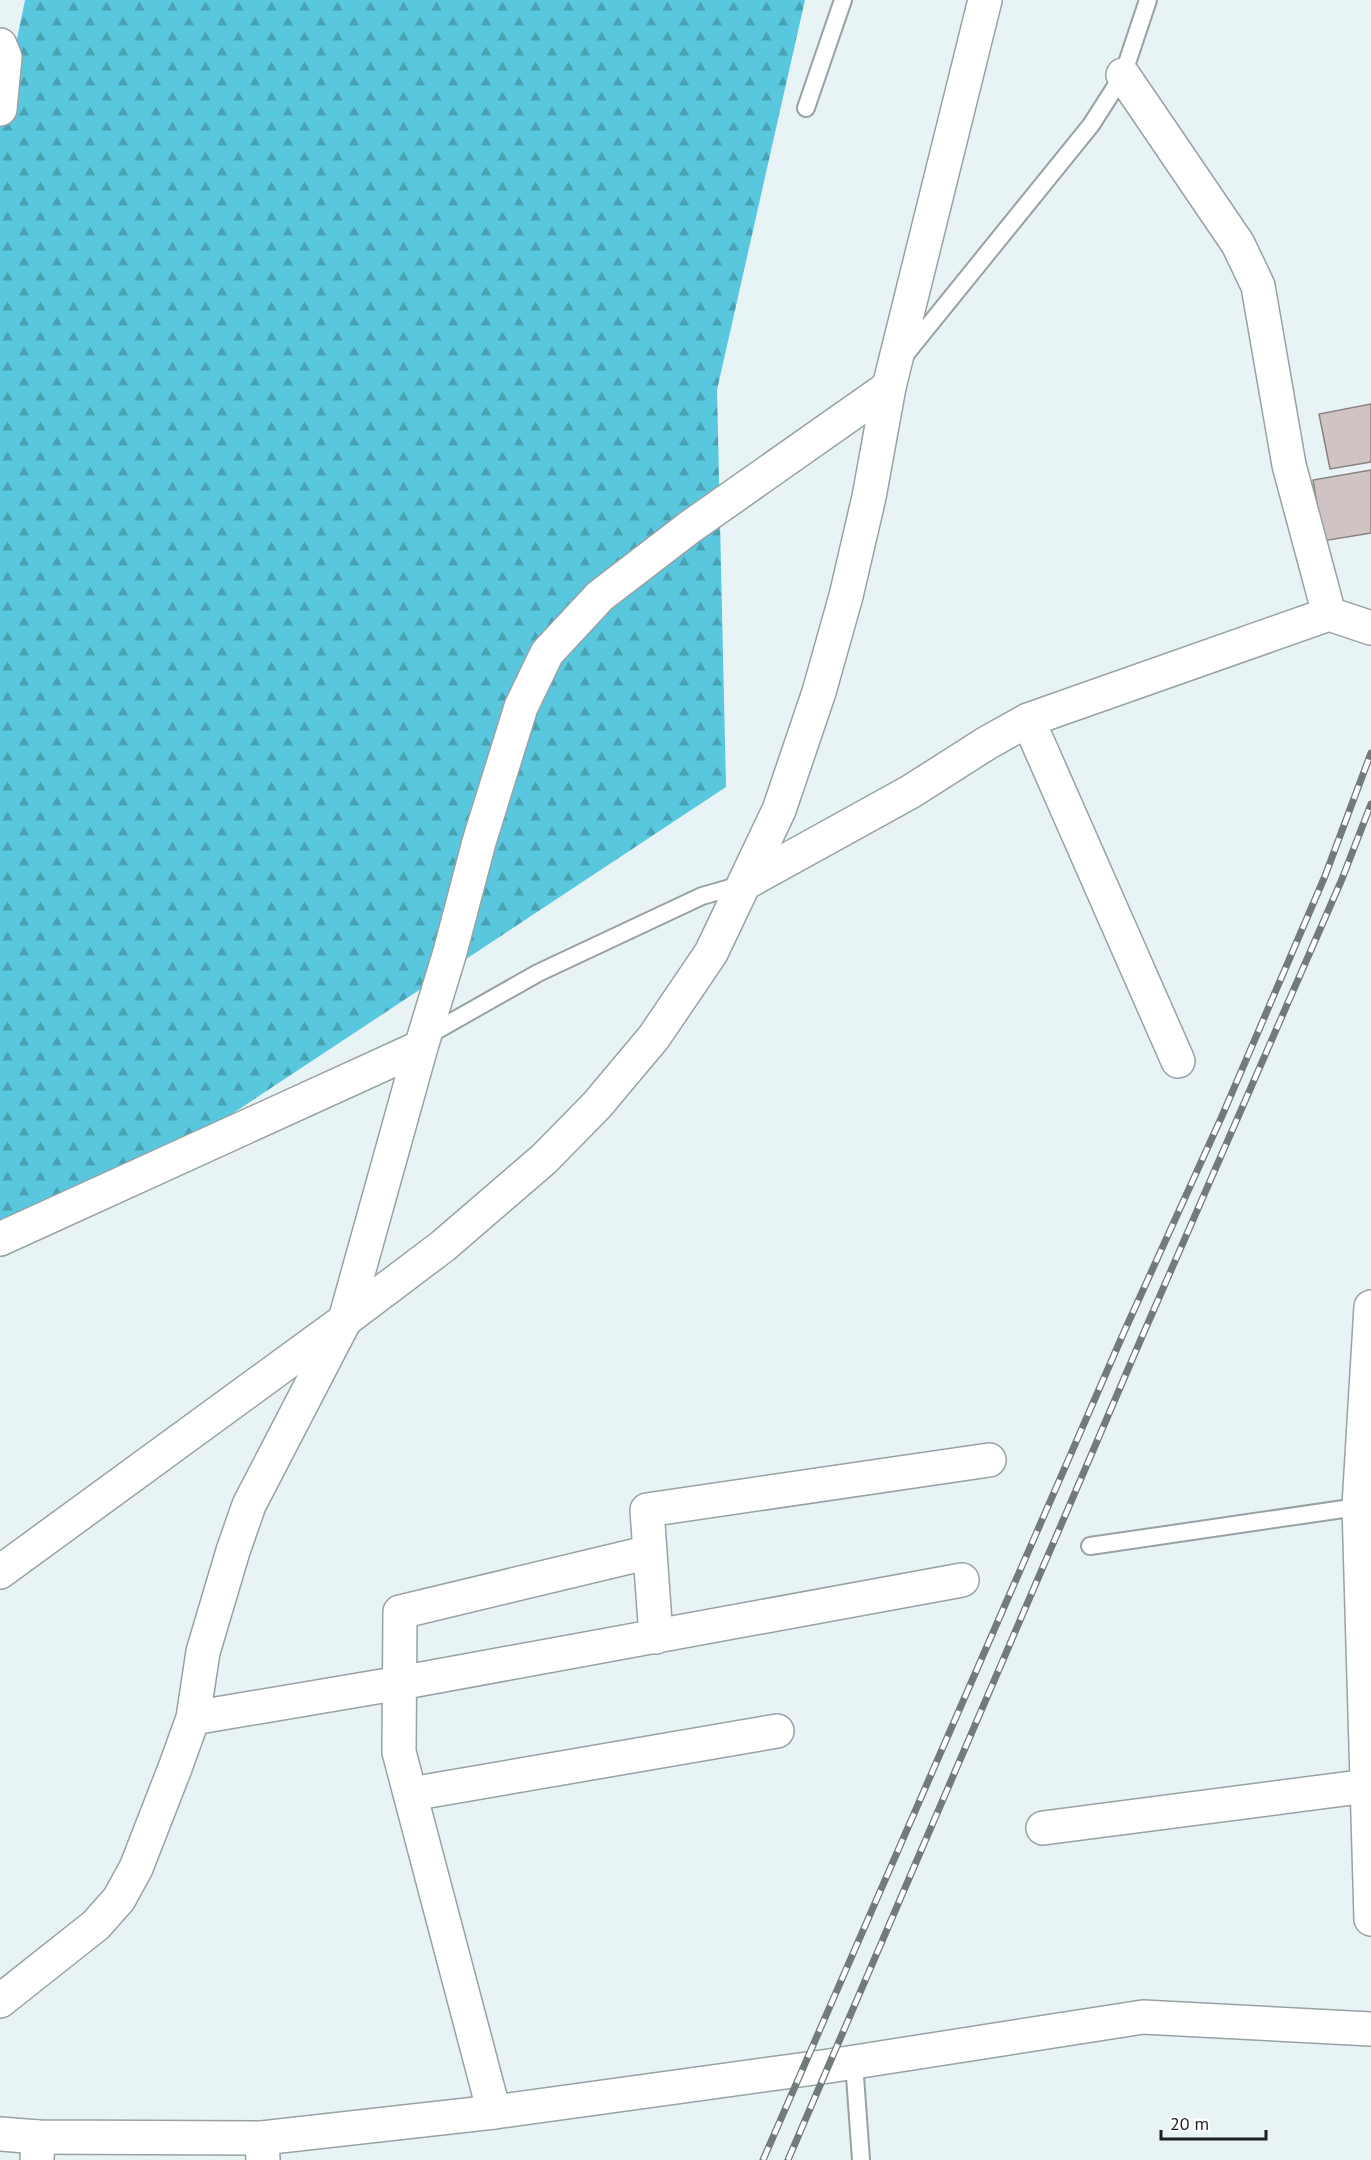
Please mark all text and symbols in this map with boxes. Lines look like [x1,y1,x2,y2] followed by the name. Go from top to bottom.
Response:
[1161,2103,1266,2141] scale bar
[1170,2112,1209,2135] text: 20 m

